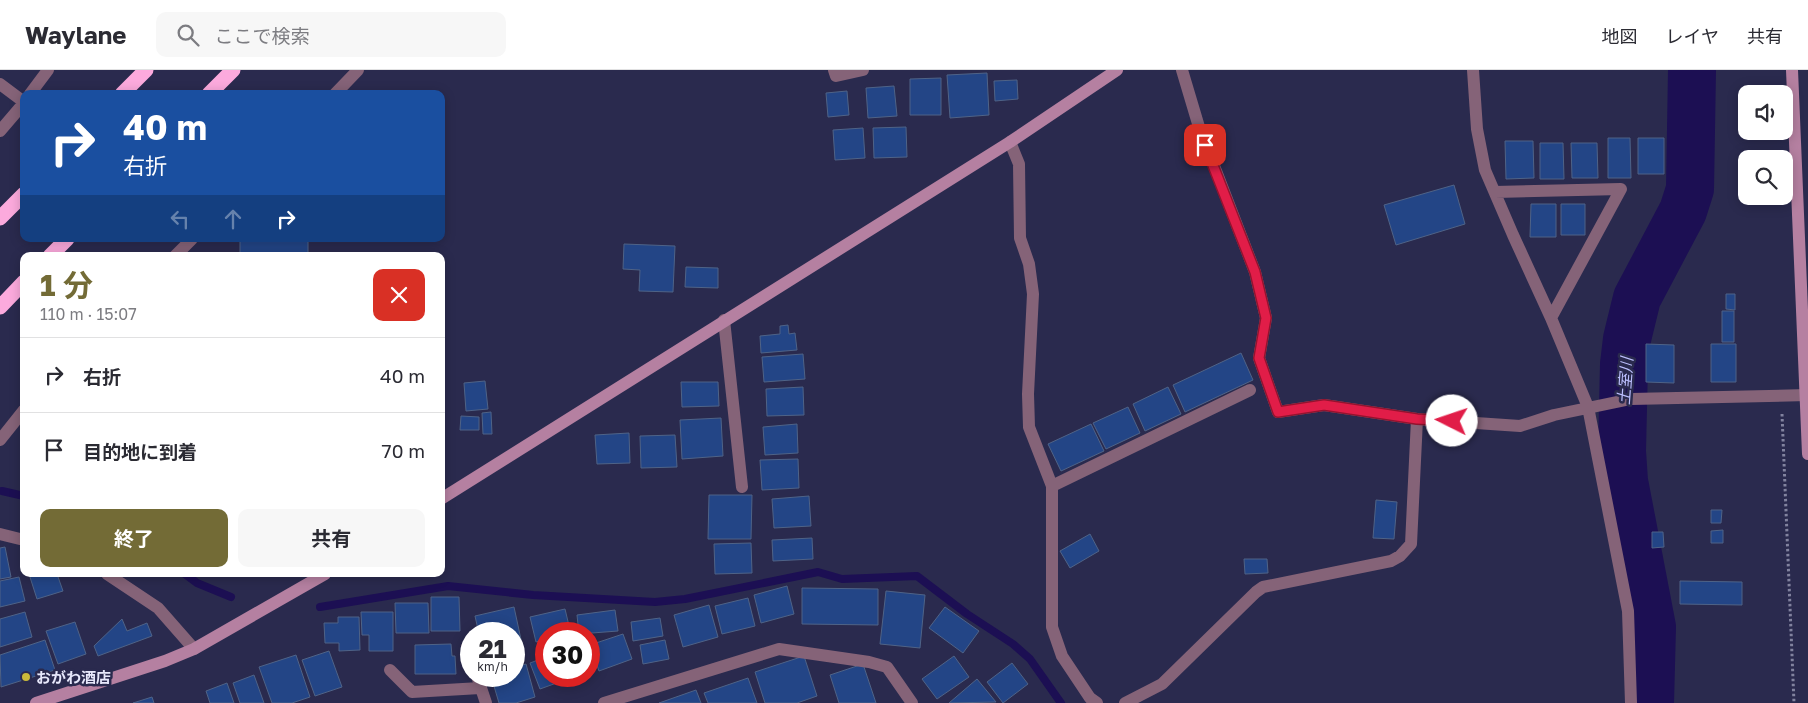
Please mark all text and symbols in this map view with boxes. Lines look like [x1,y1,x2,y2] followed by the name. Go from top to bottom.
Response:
[156,12,506,57] search box
[25,20,126,49] text: Waylane
[174,21,202,49] icon: search
[214,24,309,47] text: ここで検索
[1602,25,1638,47] text: 地図
[1666,25,1719,47] text: レイヤ
[1747,25,1783,47] text: 共有
[1738,85,1793,205] map controls
[1738,85,1793,140] button: sound
[123,106,207,148] text: 40 m
[40,110,105,175] icon: right
[1184,124,1226,166] pin
[1191,131,1219,159] icon: arrive
[1738,150,1793,205] button: search
[123,152,167,179] text: 右折
[166,205,194,233] icon: left
[219,205,247,233] icon: ahead
[272,205,300,233] icon: right
[40,267,93,303] text: 1 分
[373,269,425,321] button: close
[40,304,137,324] text: 110 m · 15:07
[1613,354,1637,406] water label: 土室川
[40,361,68,389] icon: right
[380,364,425,387] text: 40 m
[83,365,121,388] text: 右折
[1425,394,1477,446] position arrow
[40,436,68,464] icon: arrive
[382,439,425,462] text: 70 m
[83,440,197,463] text: 目的地に到着
[40,509,228,567] button: 終了
[238,509,425,567] button: 共有
[535,622,600,687] speed limit sign: 30
[478,633,507,664] text: 21
[477,659,508,674] text: km/h
[36,668,111,686] place label: おがわ酒店
[20,671,32,683] marker: おがわ酒店

